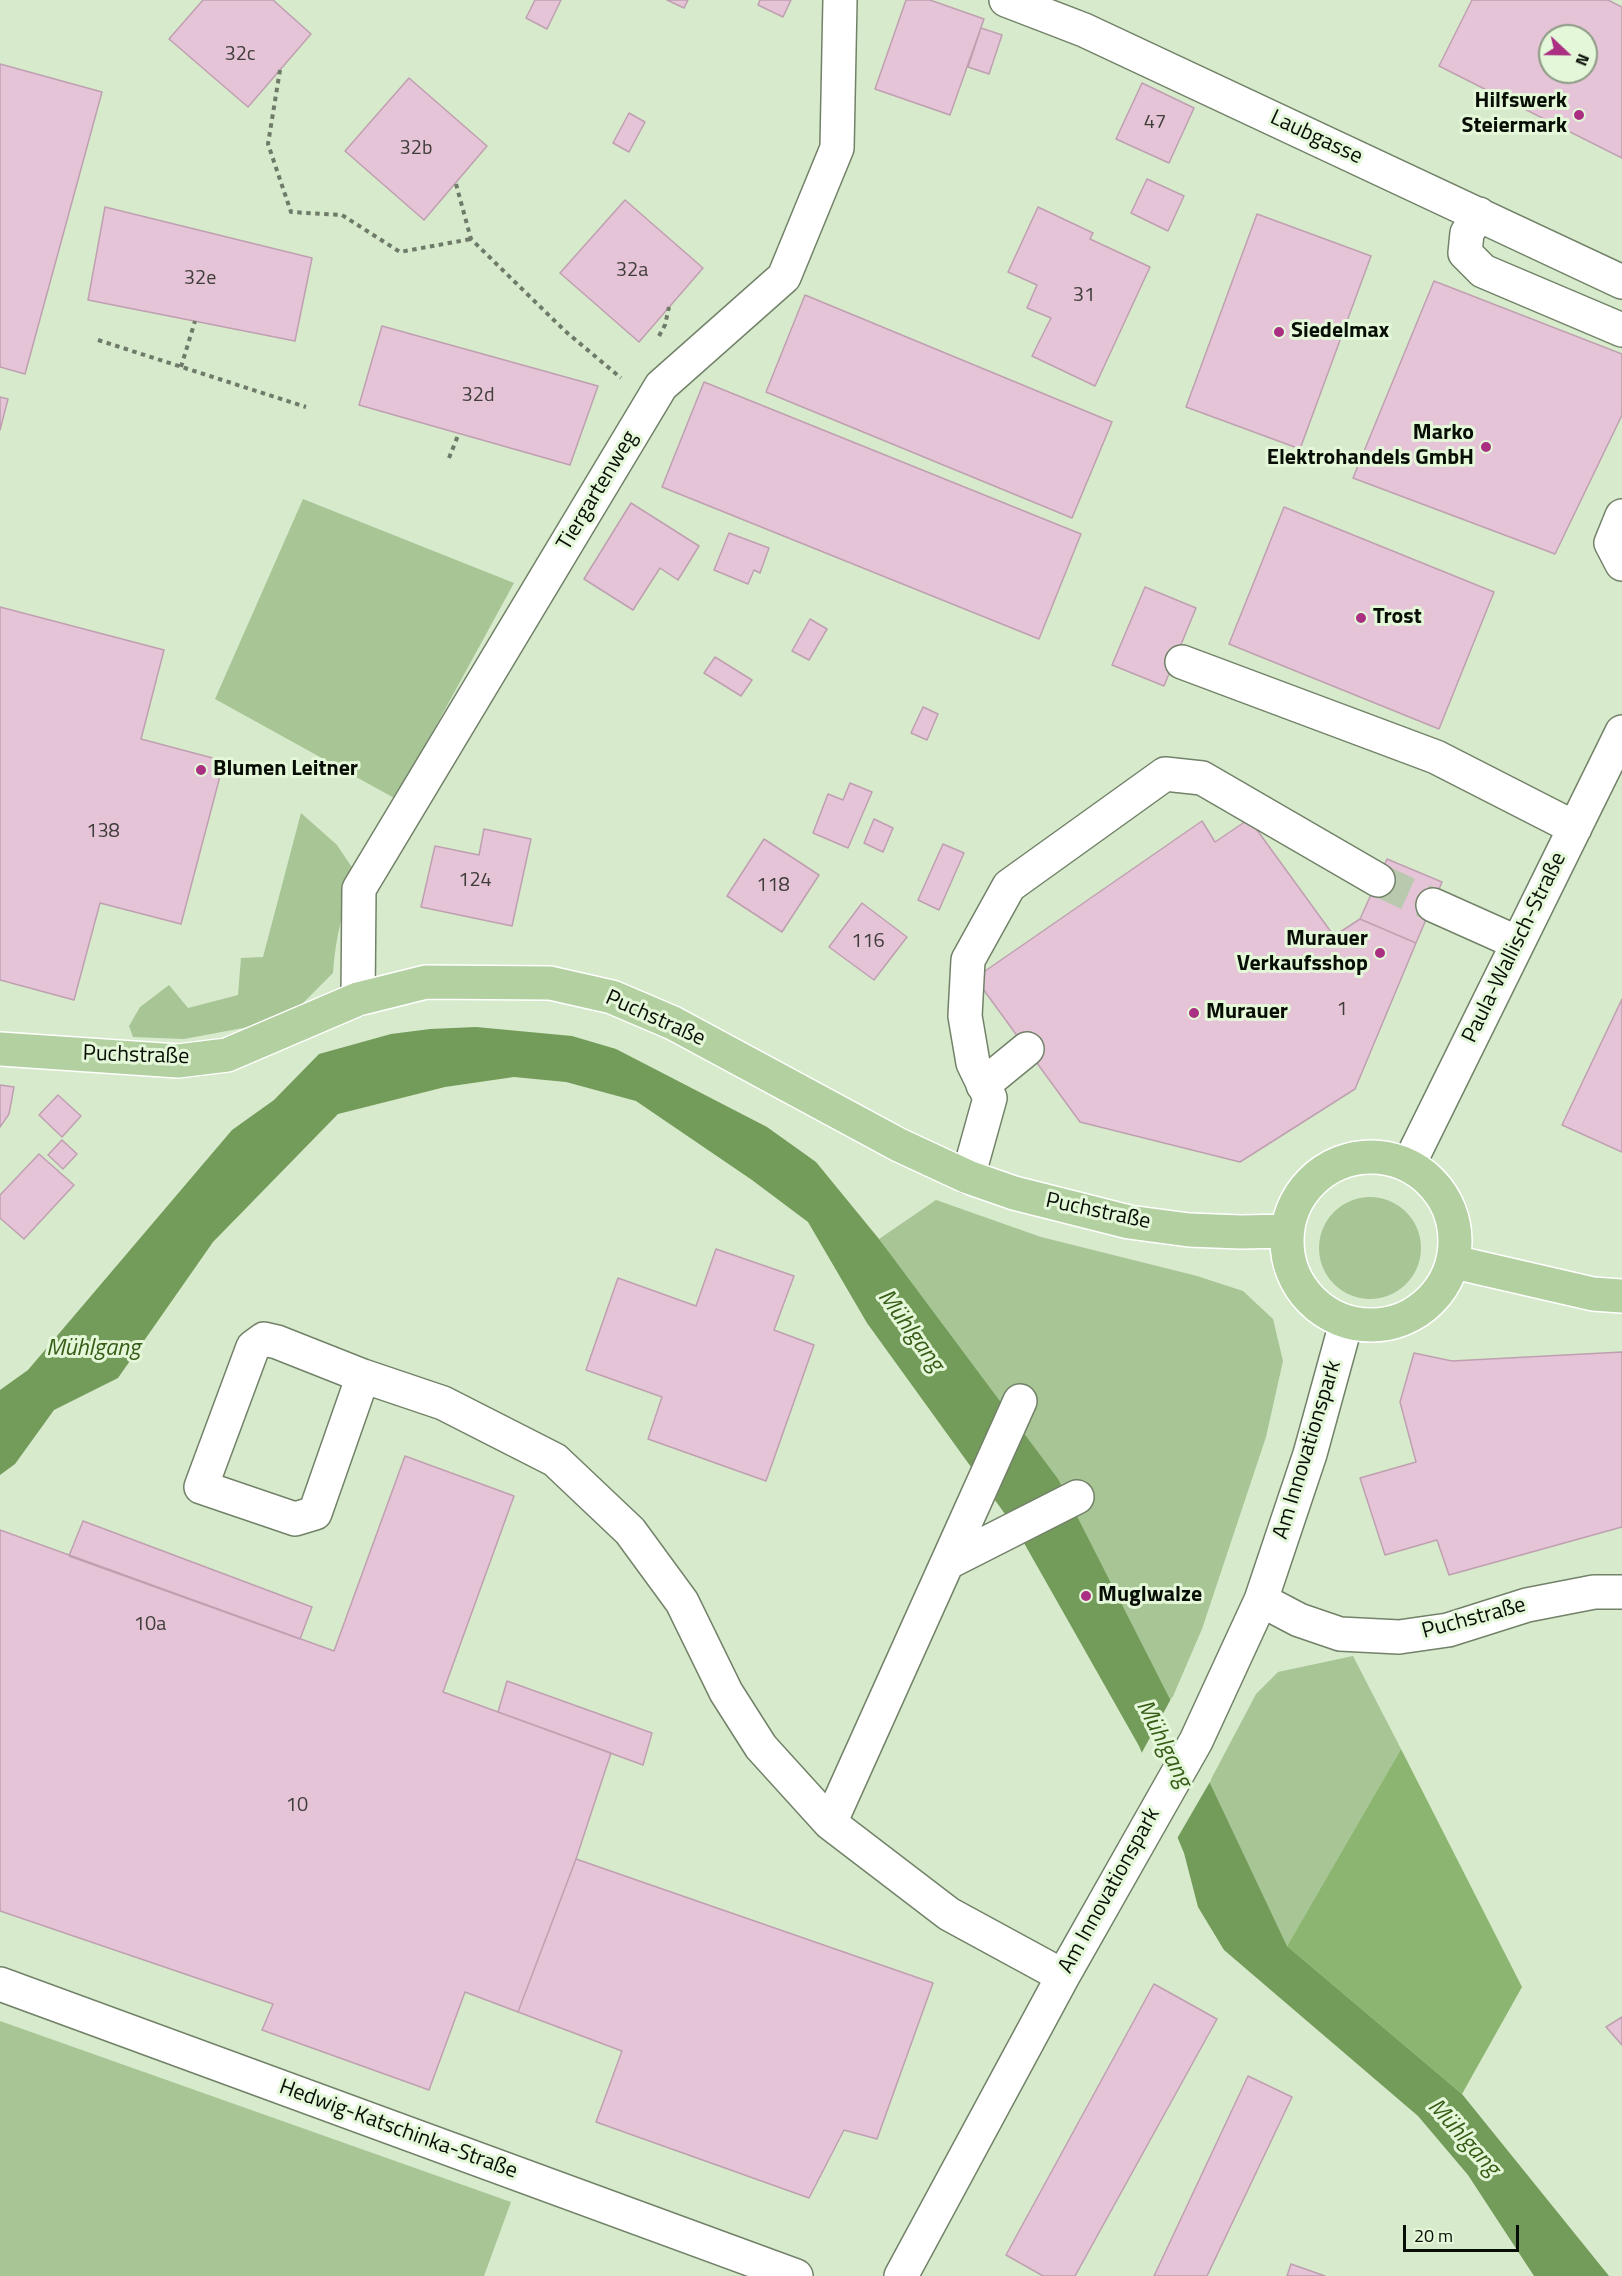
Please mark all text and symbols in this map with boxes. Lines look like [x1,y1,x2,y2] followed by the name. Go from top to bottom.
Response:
[1538,24,1598,84] north arrow
[224,43,256,67] house number: 32c
[1570,50,1596,70] text: N
[1462,89,1567,140] place label: Hilfswerk Steiermark
[1266,105,1366,171] street label: Laubgasse
[1572,108,1586,122] marker: Hilfswerk Steiermark
[1144,111,1166,135] house number: 47
[400,137,432,161] house number: 32b
[616,259,648,283] house number: 32a
[184,267,216,291] house number: 32e
[1073,284,1095,308] house number: 31
[1291,319,1389,345] place label: Siedelmax
[1272,325,1286,339] marker: Siedelmax
[462,384,494,408] house number: 32d
[1267,421,1474,472] place label: Marko Elektrohandels GmbH
[552,427,644,555] street label: Tiergartenweg
[1479,440,1493,454] marker: Marko Elektrohandels GmbH
[1373,605,1422,631] place label: Trost
[1354,611,1368,625] marker: Trost
[213,757,358,783] place label: Blumen Leitner
[194,763,208,777] marker: Blumen Leitner
[86,820,120,844] house number: 138
[1457,848,1573,1048] street label: Paula-Wallisch-Straße
[458,869,492,893] house number: 124
[756,874,790,898] house number: 118
[1237,927,1368,978] place label: Murauer Verkaufsshop
[851,930,885,954] house number: 116
[1373,946,1387,960] marker: Murauer Verkaufsshop
[601,985,709,1053] street label: Puchstraße
[1336,998,1348,1022] house number: 1
[1206,1000,1288,1026] place label: Murauer
[1187,1006,1201,1020] marker: Murauer
[82,1041,190,1071] street label: Puchstraße
[1043,1188,1153,1236] street label: Puchstraße
[871,1284,949,1378] water label: Mühlgang
[46,1335,140,1363] water label: Mühlgang
[1268,1358,1348,1542] street label: Am Innovationspark
[1098,1583,1202,1609] place label: Muglwalze
[1079,1589,1093,1603] marker: Muglwalze
[1419,1592,1529,1646] street label: Puchstraße
[134,1613,166,1637] house number: 10a
[1129,1695,1197,1793] water label: Mühlgang
[286,1794,308,1818] house number: 10
[1054,1804,1166,1978] street label: Am Innovationspark
[275,2075,521,2185] street label: Hedwig-Katschinka-Straße
[1421,2093,1505,2183] water label: Mühlgang
[1406,2213,1522,2251] scale bar
[1414,2222,1453,2249] text: 20 m

